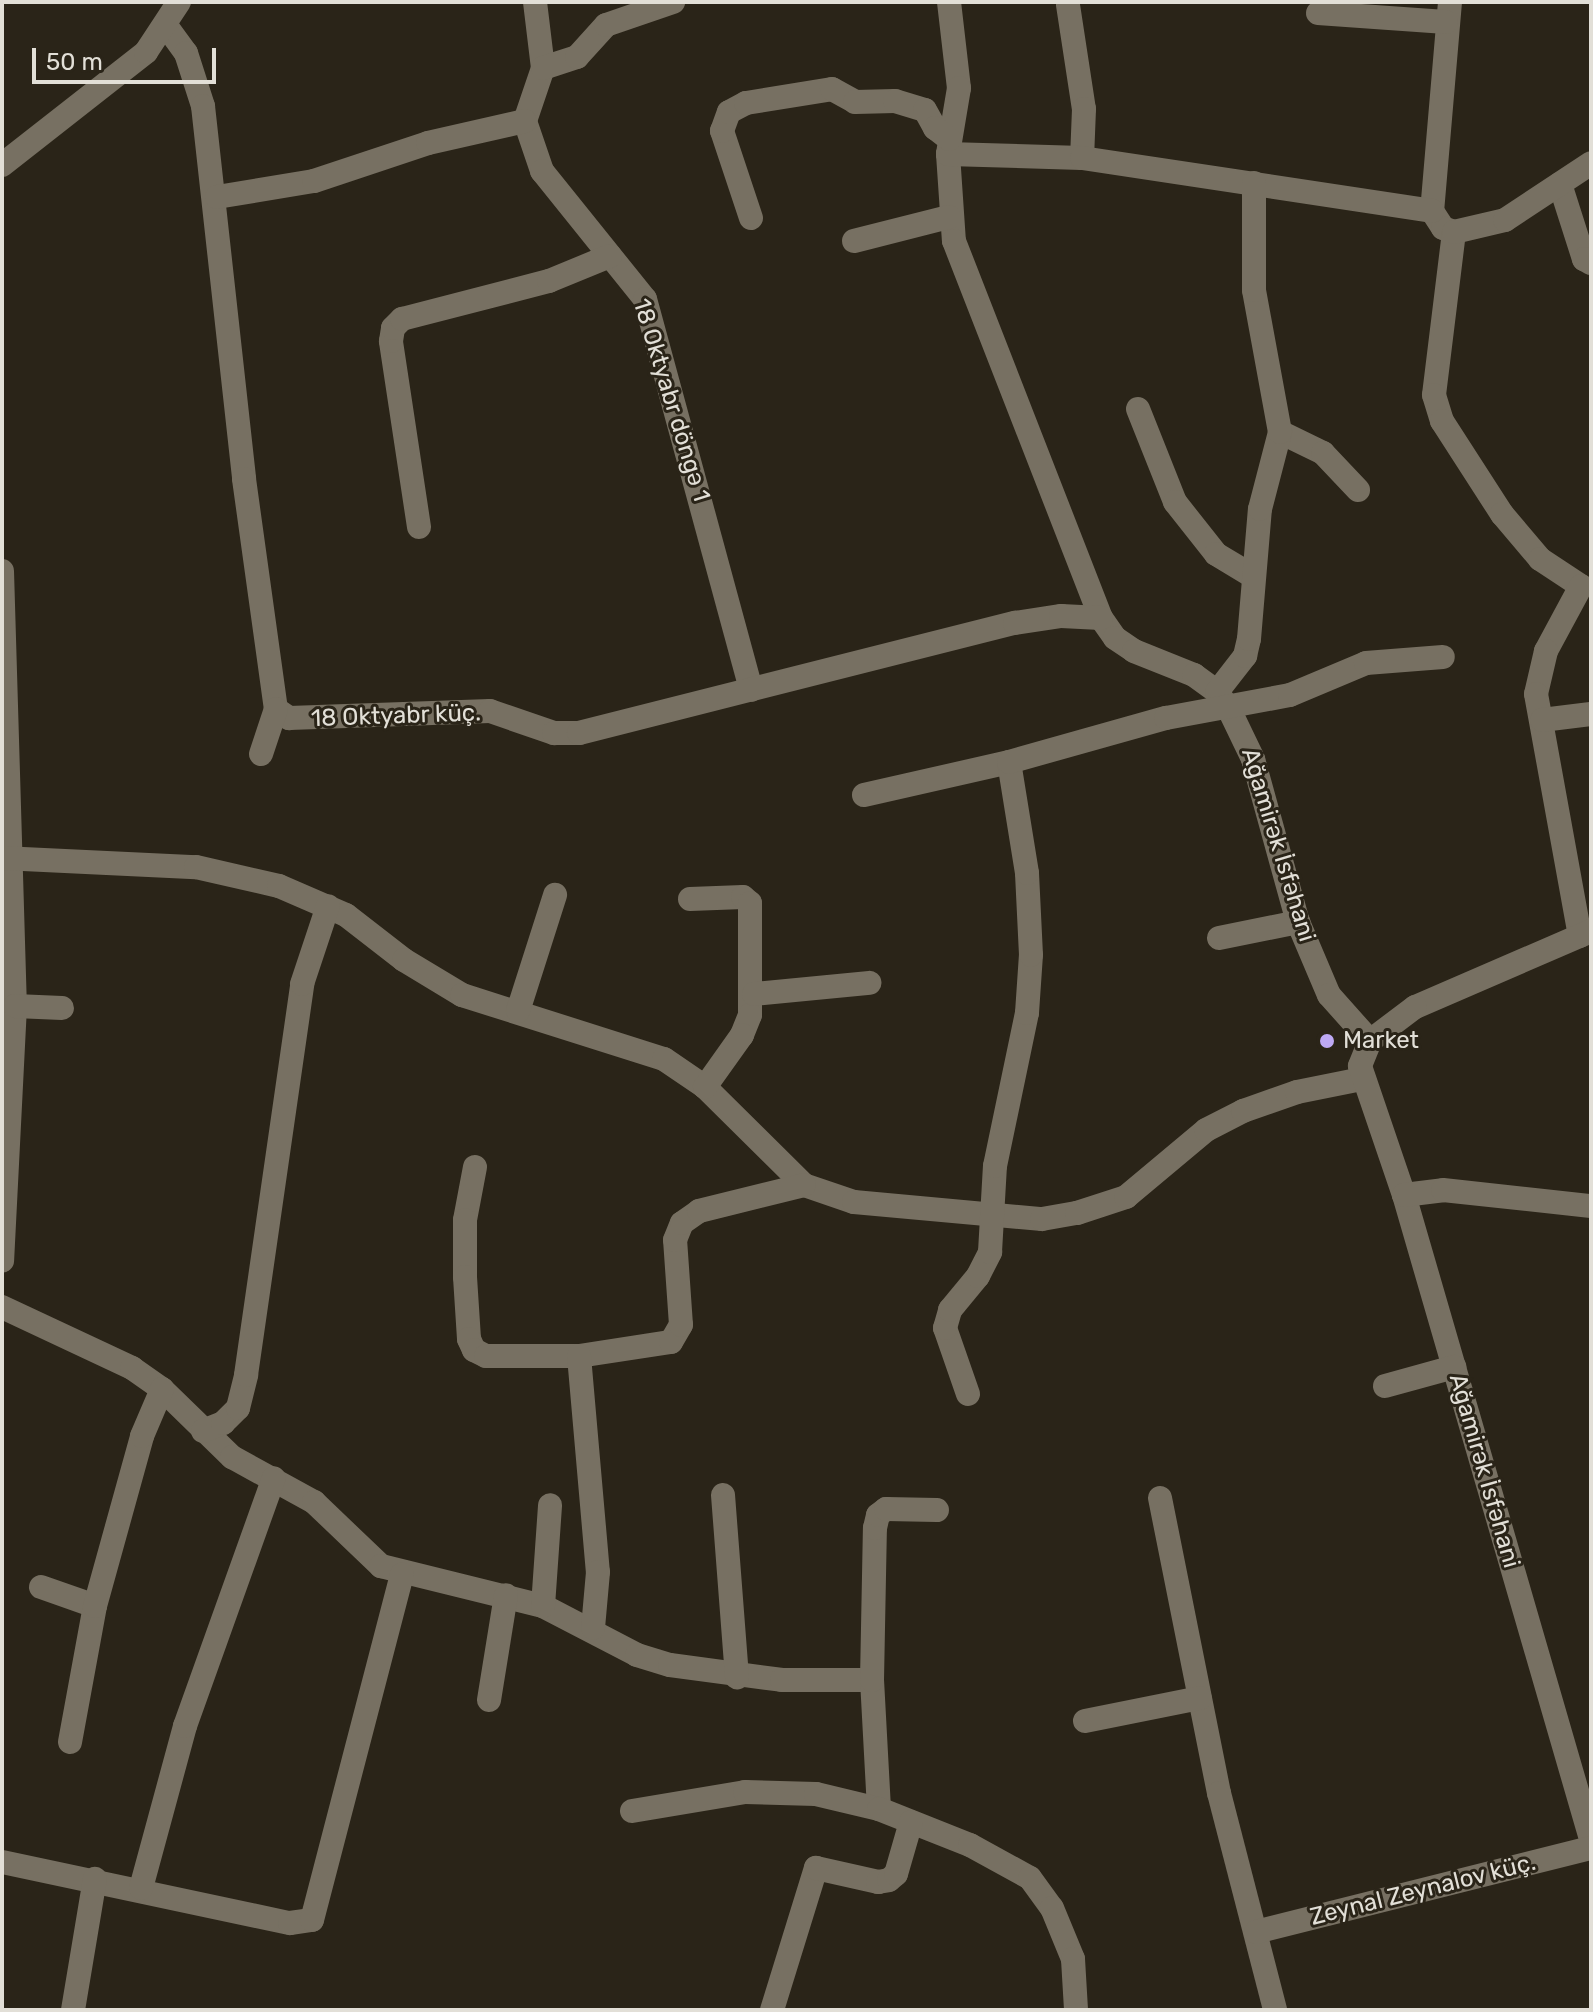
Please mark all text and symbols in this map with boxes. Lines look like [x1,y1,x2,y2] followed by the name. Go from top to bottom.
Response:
[36,32,220,82] scale bar
[46,48,103,76] text: 50 m
[626,295,716,505] street label: 18 Oktyabr döngə 1
[310,699,482,733] street label: 18 Oktyabr küç.
[1235,745,1321,945] street label: Ağamirək İsfəhani
[1343,1027,1419,1055] place label: Market
[1318,1032,1336,1050] marker: Market
[1442,1370,1526,1572] street label: Ağamirək İsfəhani
[1307,1848,1539,1932] street label: Zeynal Zeynalov küç.

